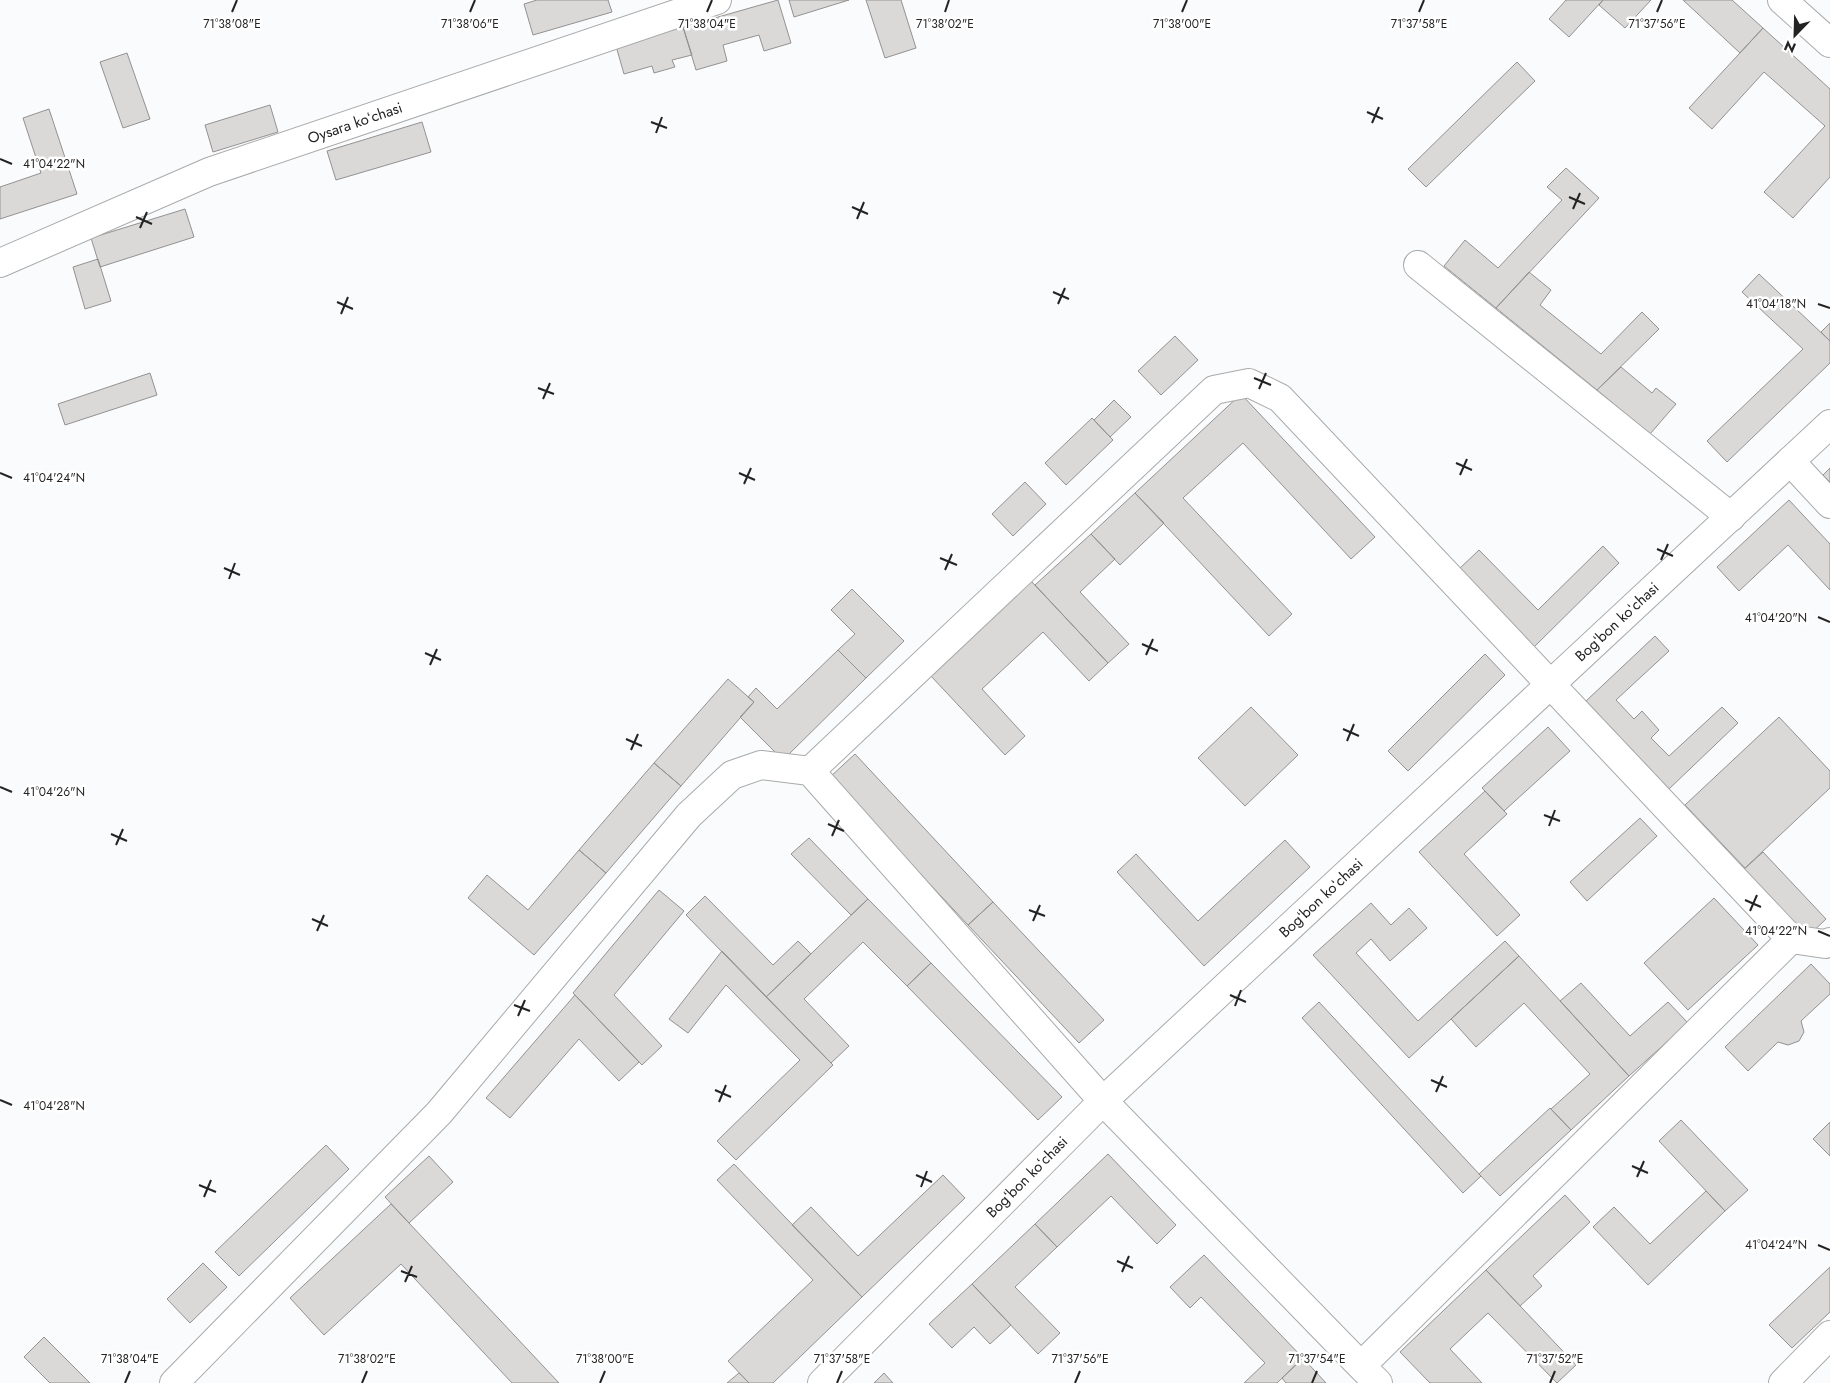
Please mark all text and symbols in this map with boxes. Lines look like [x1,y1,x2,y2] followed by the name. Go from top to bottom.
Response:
[1770,10,1820,60] north arrow
[203,15,261,33] text: 71°38'08"E
[441,15,499,33] text: 71°38'06"E
[678,15,736,33] text: 71°38'04"E
[916,15,974,33] text: 71°38'02"E
[1153,15,1211,33] text: 71°38'00"E
[1391,15,1447,33] text: 71°37'58"E
[1629,15,1686,33] text: 71°37'56"E
[1781,36,1799,58] text: N
[305,96,405,150] street label: Oysara koʻchasi
[23,155,85,173] text: 41°04'22"N
[1746,295,1806,313] text: 41°04'18"N
[23,469,85,487] text: 41°04'24"N
[1570,577,1664,667] street label: Bogʻbon koʻchasi
[1745,609,1807,627] text: 41°04'20"N
[23,783,85,801] text: 41°04'26"N
[1274,853,1368,943] street label: Bogʻbon koʻchasi
[1745,922,1807,940] text: 41°04'22"N
[23,1097,85,1115] text: 41°04'28"N
[981,1131,1073,1223] street label: Bogʻbon koʻchasi
[1745,1236,1807,1254] text: 41°04'24"N
[101,1350,159,1368] text: 71°38'04"E
[338,1350,396,1368] text: 71°38'02"E
[576,1350,634,1368] text: 71°38'00"E
[814,1350,870,1368] text: 71°37'58"E
[1052,1350,1109,1368] text: 71°37'56"E
[1288,1350,1346,1368] text: 71°37'54"E
[1527,1350,1583,1368] text: 71°37'52"E

